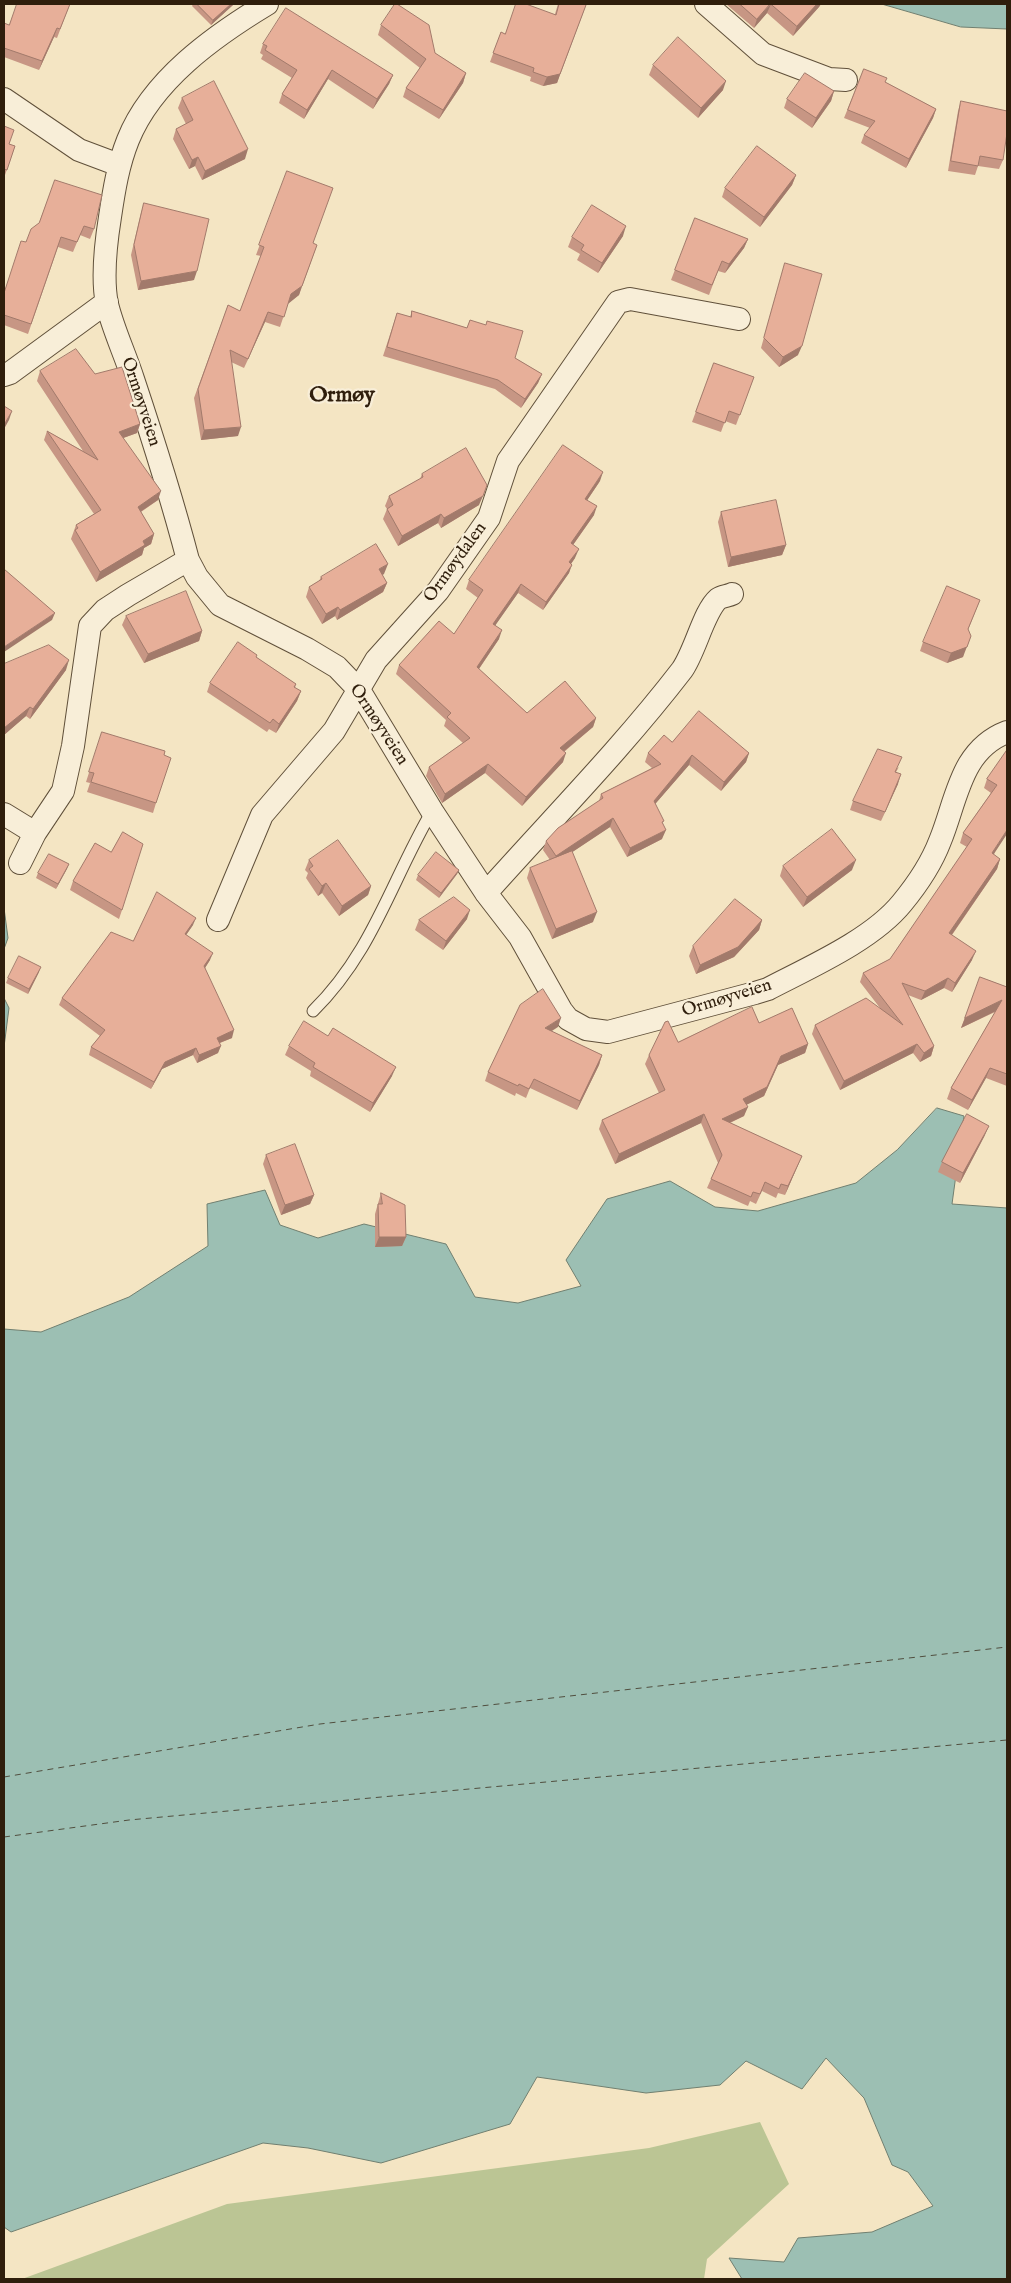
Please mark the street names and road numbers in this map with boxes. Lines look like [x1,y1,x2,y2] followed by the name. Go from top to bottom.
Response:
[115,355,165,449] street label: Ormøyveien
[420,519,492,607] street label: Ormøydalen
[344,680,412,770] street label: Ormøyveien
[680,975,774,1023] street label: Ormøyveien

